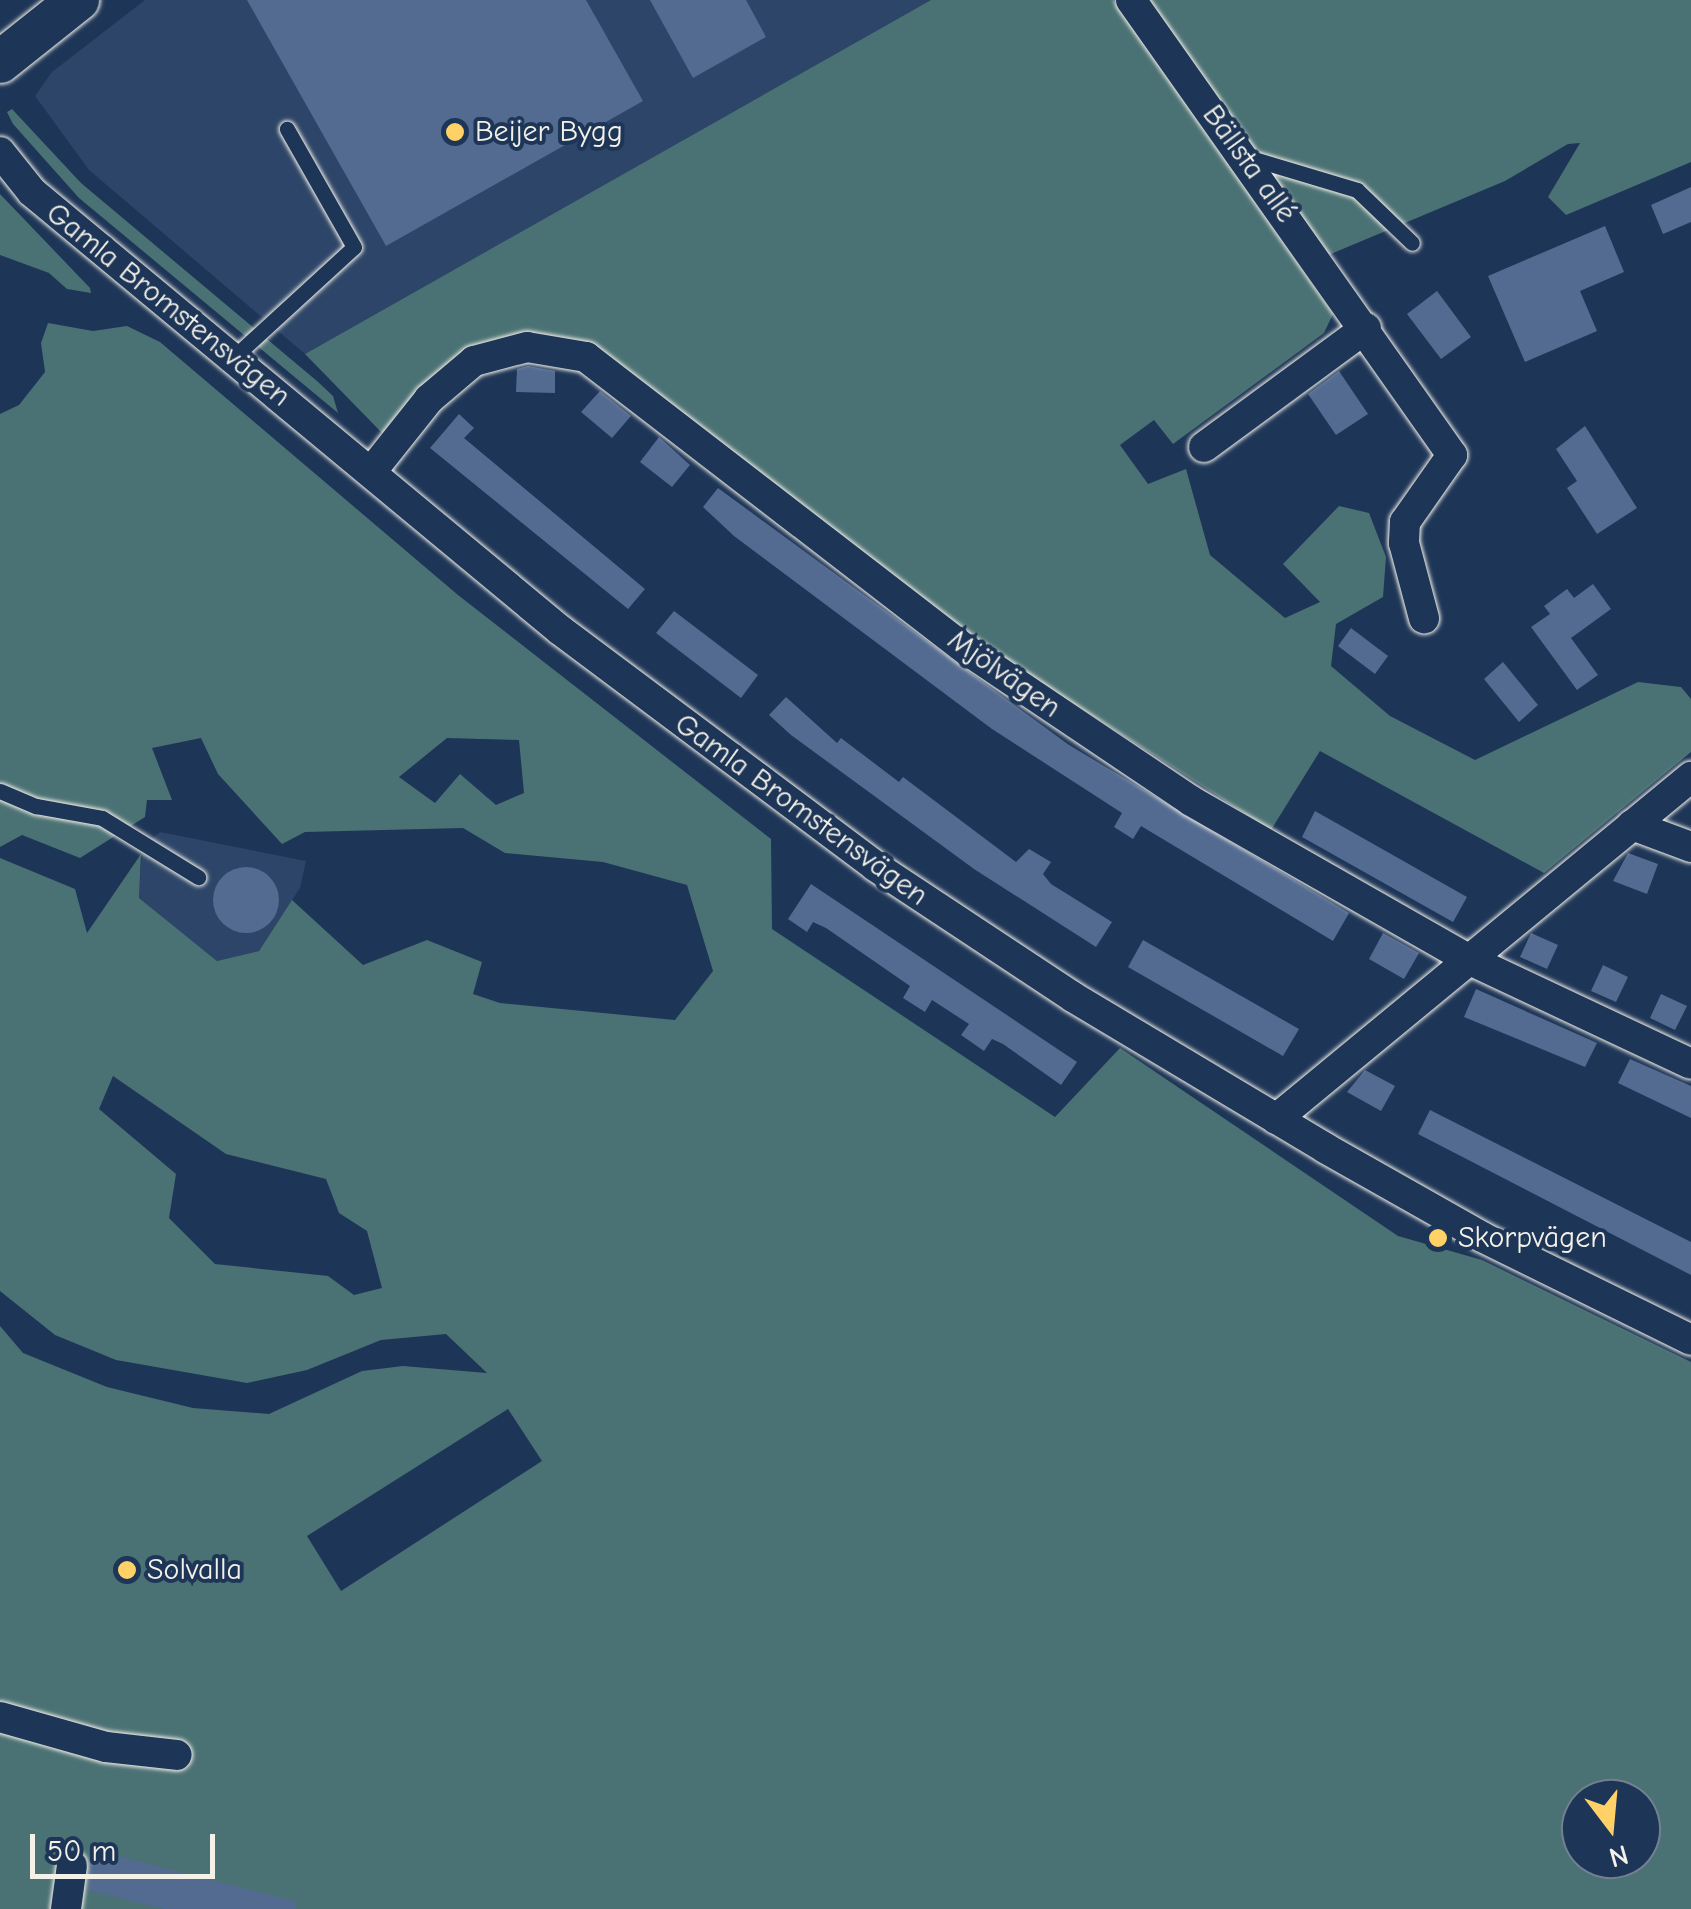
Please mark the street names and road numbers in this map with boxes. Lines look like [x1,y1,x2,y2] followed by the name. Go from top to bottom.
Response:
[1194,98,1304,230] street label: Bällsta allé
[39,195,297,415] street label: Gamla Bromstensvägen
[941,622,1067,726] street label: Mjölvägen
[668,706,934,914] street label: Gamla Bromstensvägen

